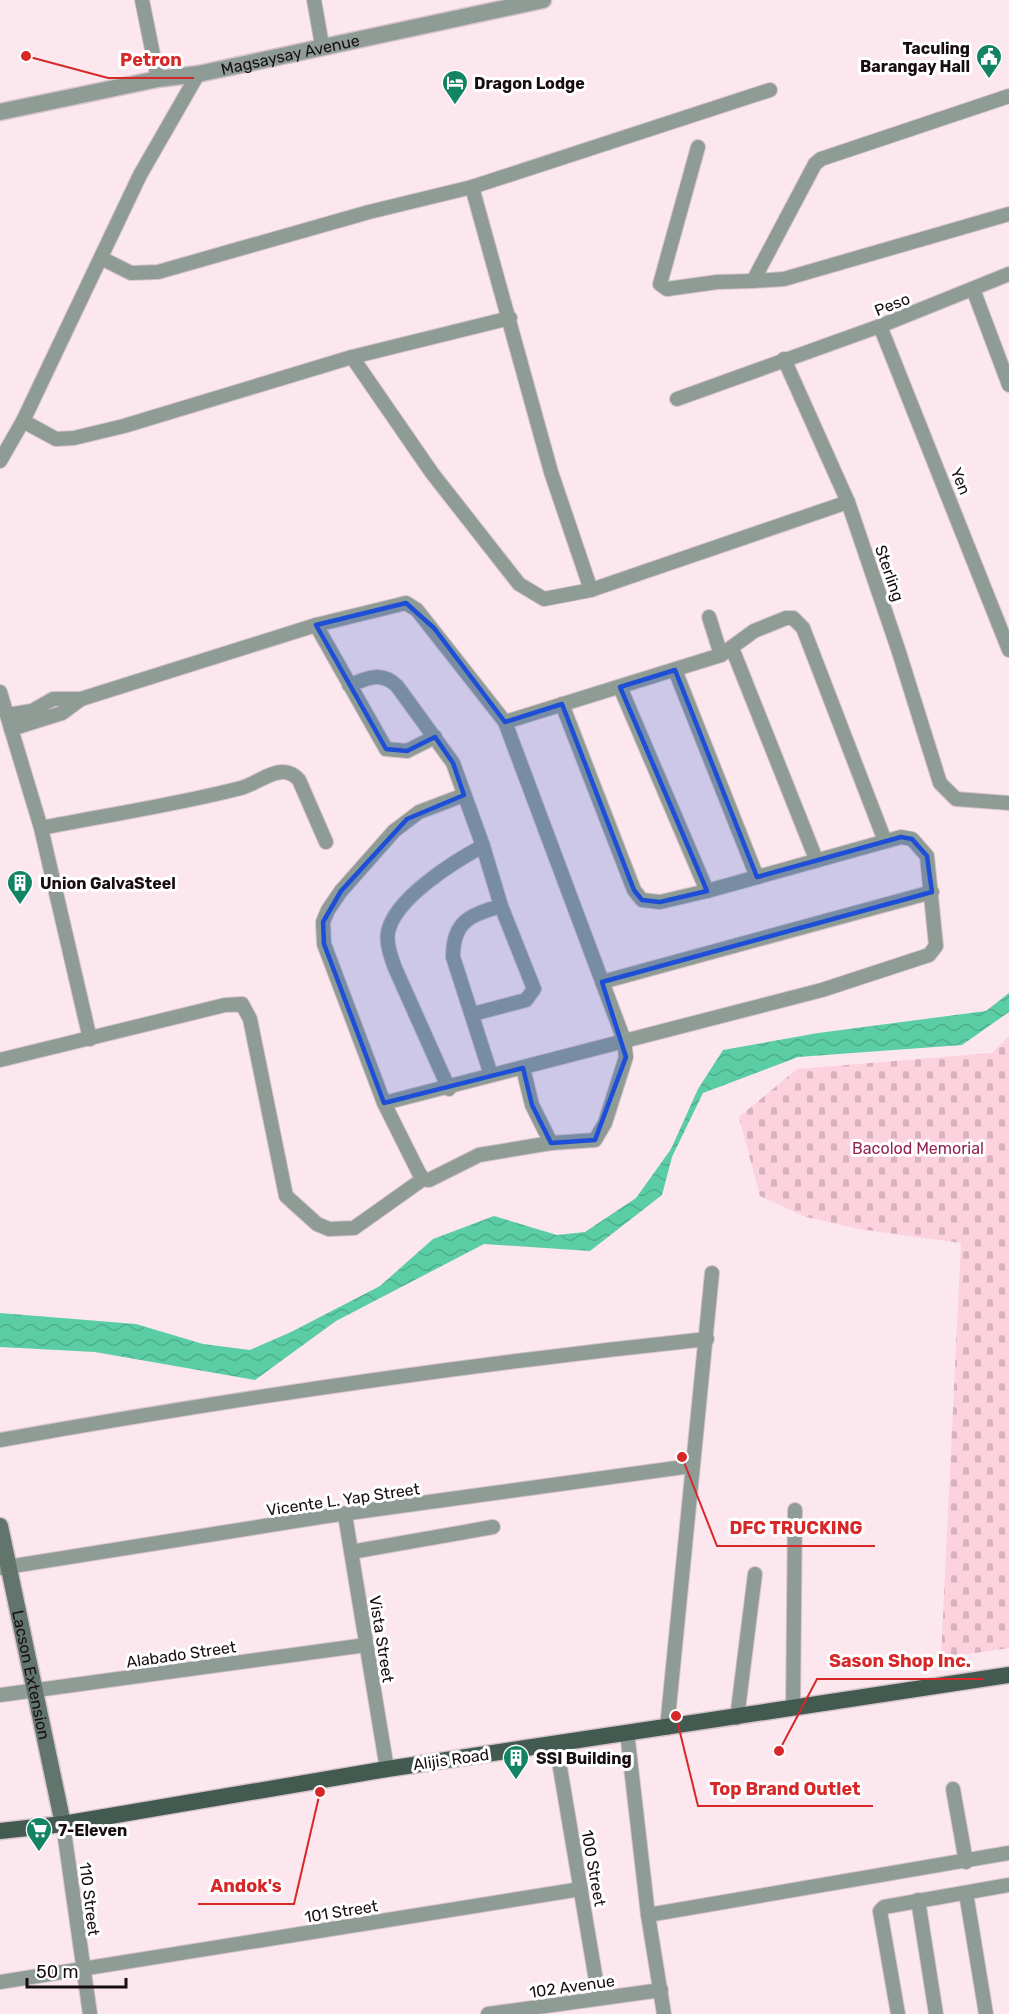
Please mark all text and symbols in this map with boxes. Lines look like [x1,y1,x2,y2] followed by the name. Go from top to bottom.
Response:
[219,31,361,79] street label: Magsaysay Avenue
[860,39,970,76] place label: Taculing Barangay Hall
[108,42,194,78] callout: Petron
[974,42,1004,80] public building icon: Taculing Barangay Hall
[120,49,182,71] text: Petron
[440,68,470,106] hotel icon: Dragon Lodge
[474,74,585,93] place label: Dragon Lodge
[872,289,913,320] street label: Peso
[947,465,975,498] street label: Yen
[871,543,908,604] street label: Sterling
[5,868,35,906] building icon: Union GalvaSteel
[40,874,176,893] place label: Union GalvaSteel
[852,1139,984,1158] park label: Bacolod Memorial
[265,1479,421,1520] street label: Vicente L. Yap Street
[717,1510,875,1546] callout: DFC TRUCKING
[729,1517,863,1539] text: DFC TRUCKING
[365,1594,398,1684] street label: Vista Street
[8,1608,54,1741] street label: Lacson Extension
[125,1637,237,1672] street label: Alabado Street
[817,1643,983,1679] callout: Sason Shop Inc.
[829,1650,971,1672] text: Sason Shop Inc.
[501,1743,531,1781] building icon: SSI Building
[412,1745,490,1774] street label: Alijis Road
[536,1749,632,1768] place label: SSI Building
[698,1770,873,1806] callout: Top Brand Outlet
[710,1778,861,1800] text: Top Brand Outlet
[24,1815,54,1853] supermarket icon: 7-Eleven
[58,1821,127,1840] place label: 7-Eleven
[577,1828,610,1908] street label: 100 Street
[76,1861,103,1937] street label: 110 Street
[198,1868,294,1904] callout: Andok's
[210,1875,282,1897] text: Andok's
[303,1896,379,1927] street label: 101 Street
[27,1951,126,1989] scale bar
[36,1961,79,1983] text: 50 m
[528,1971,616,2002] street label: 102 Avenue

